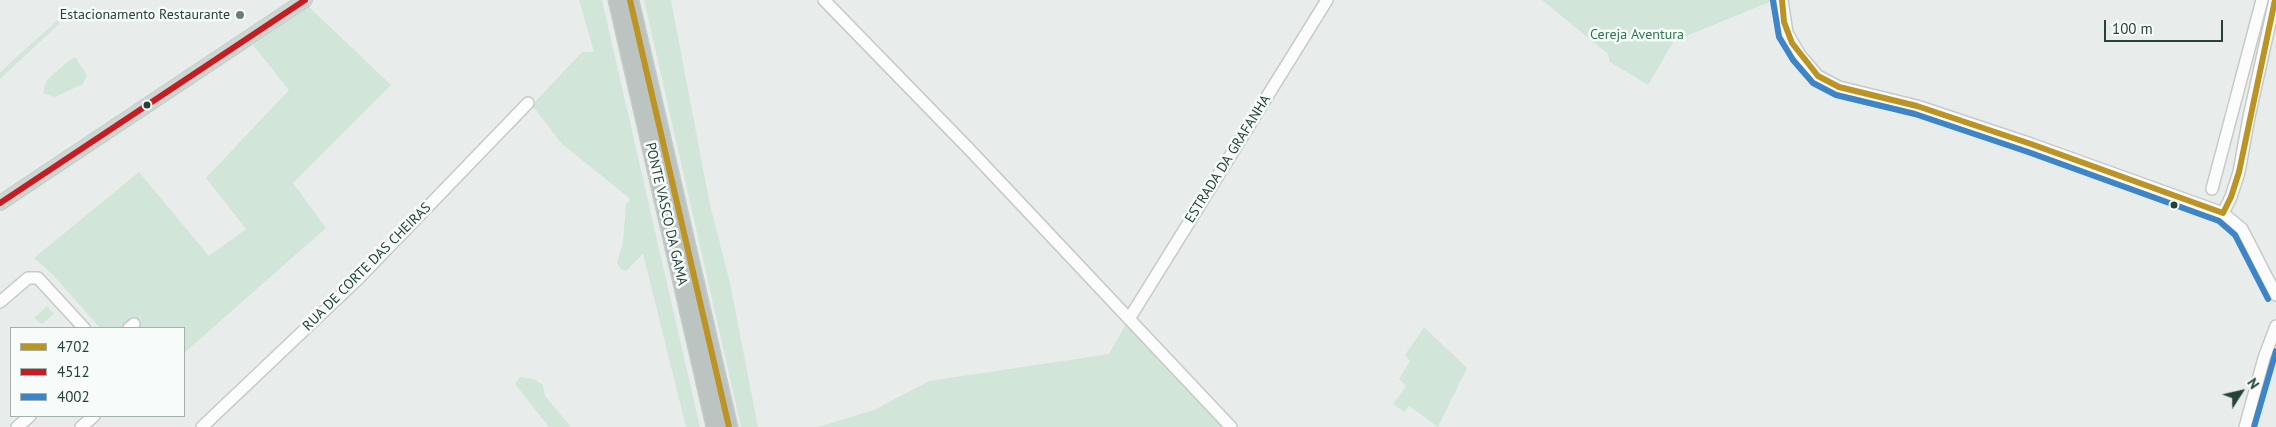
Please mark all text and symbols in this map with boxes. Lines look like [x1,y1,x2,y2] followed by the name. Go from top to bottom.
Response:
[60,7,230,23] place label: Estacionamento Restaurante
[234,9,246,21] marker: Estacionamento Restaurante
[2106,10,2225,42] scale bar
[2112,19,2153,38] text: 100 m
[1590,27,1684,43] park label: Cereja Aventura
[1182,92,1274,226] street label: ESTRADA DA GRAFANHA
[142,100,152,110] unlabelled marker
[641,141,691,287] street label: PONTE VASCO DA GAMA
[299,199,435,335] street label: RUA DE CORTE DAS CHEIRAS
[2169,200,2179,210] unlabelled marker
[10,327,185,417] legend
[57,337,90,356] text: 4702
[57,362,90,381] text: 4512
[2216,367,2266,417] north arrow
[2243,374,2263,392] text: N
[57,387,90,406] text: 4002

